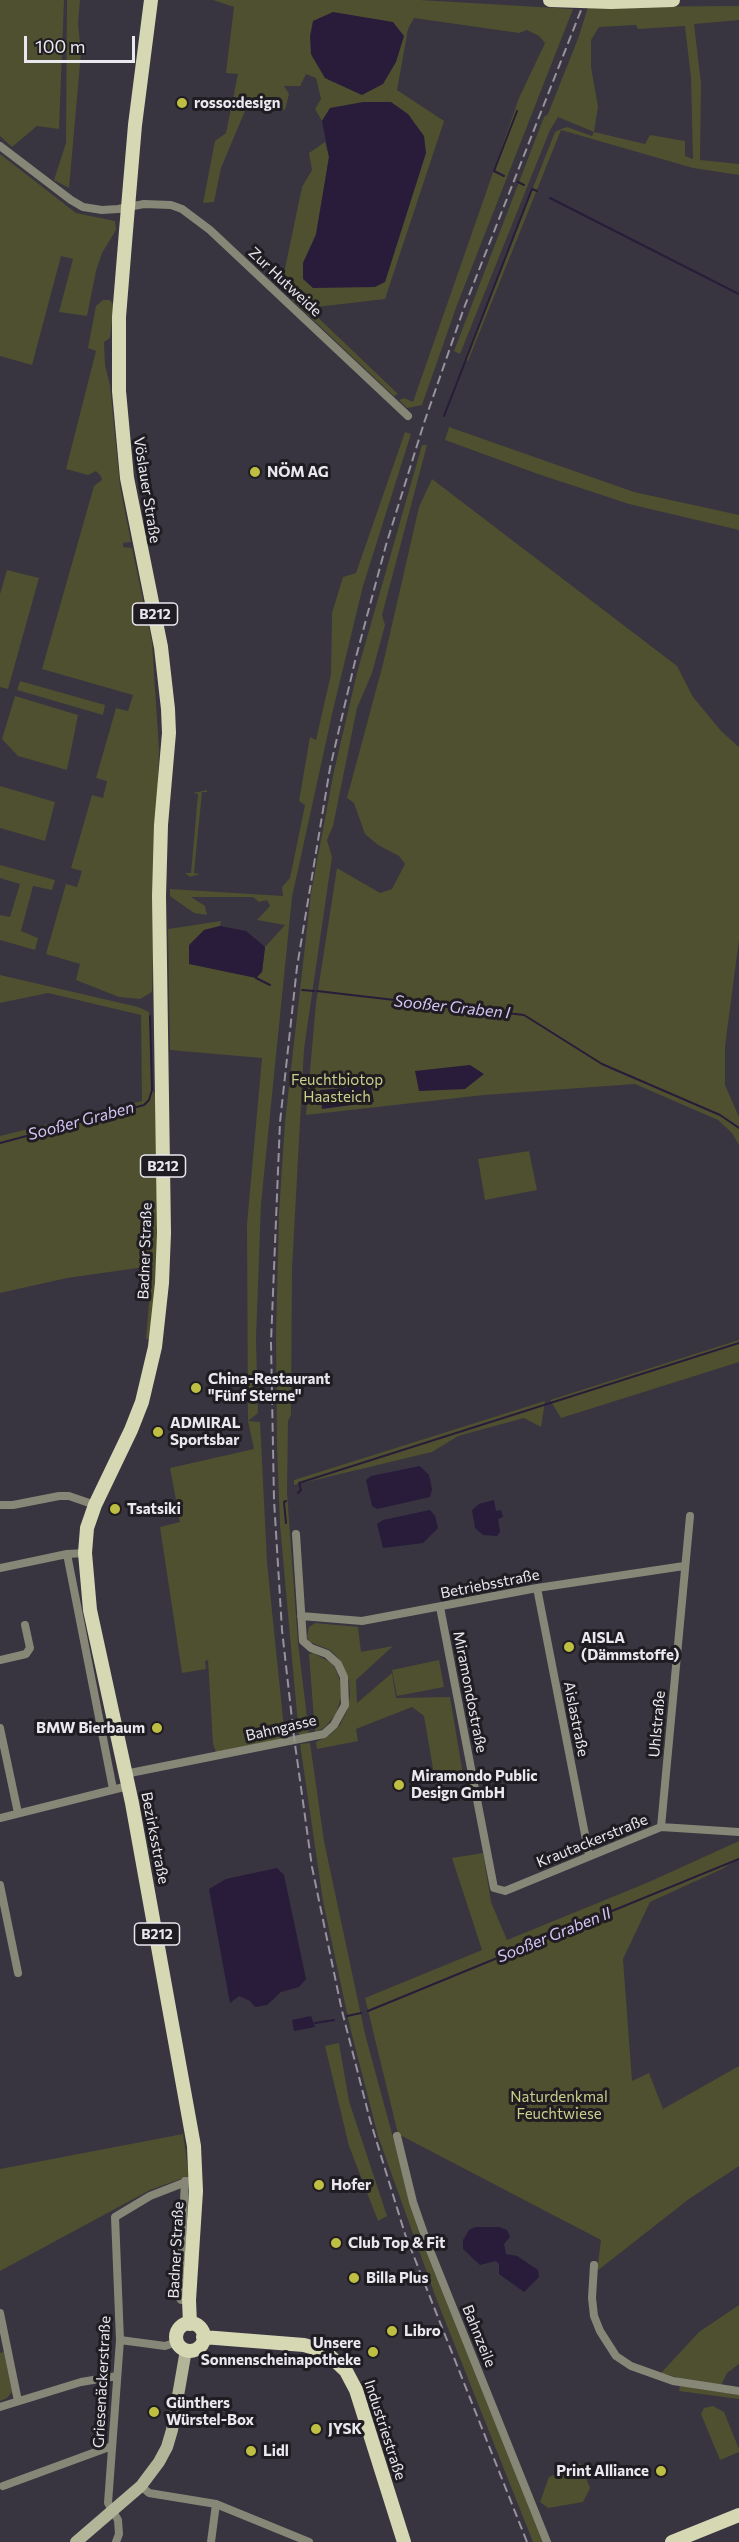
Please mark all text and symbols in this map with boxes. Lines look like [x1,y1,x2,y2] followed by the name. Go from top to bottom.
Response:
[27,24,138,62] scale bar
[35,35,85,57] text: 100 m
[194,94,280,112] place label: rosso:design
[175,96,189,110] marker: rosso:design
[245,244,325,320] street label: Zur Hutweide
[130,436,164,544] street label: Vöslauer Straße
[267,463,329,481] place label: NÖM AG
[248,465,262,479] marker: NÖM AG
[132,603,178,625] road number: B212
[393,991,511,1023] water label: Sooßer Graben I
[291,1071,383,1106] park label: Feuchtbiotop Haasteich
[26,1098,136,1144] water label: Sooßer Graben
[140,1155,186,1177] road number: B212
[134,1202,156,1300] street label: Badner Straße
[208,1370,330,1405] place label: China-Restaurant "Fünf Sterne"
[189,1381,203,1395] marker: China-Restaurant "Fünf Sterne"
[170,1414,241,1449] place label: ADMIRAL Sportsbar
[151,1425,165,1439] marker: ADMIRAL Sportsbar
[127,1500,181,1518] place label: Tsatsiki
[108,1502,122,1516] marker: Tsatsiki
[439,1566,541,1602] street label: Betriebsstraße
[581,1629,679,1664] place label: AISLA (Dämmstoffe)
[449,1630,491,1754] street label: Miramondostraße
[562,1640,576,1654] marker: AISLA (Dämmstoffe)
[560,1680,592,1758] street label: Aislastraße
[645,1690,669,1758] street label: Uhlstraße
[244,1711,318,1745] street label: Bahngasse
[36,1719,145,1737] place label: BMW Bierbaum
[150,1721,164,1735] marker: BMW Bierbaum
[411,1767,538,1802] place label: Miramondo Public Design GmbH
[392,1778,406,1792] marker: Miramondo Public Design GmbH
[137,1790,173,1886] street label: Bezirksstraße
[534,1810,650,1872] street label: Krautackerstraße
[494,1903,614,1967] water label: Sooßer Graben II
[134,1923,180,1945] road number: B212
[510,2088,608,2123] park label: Naturdenkmal Feuchtwiese
[331,2176,371,2194] place label: Hofer
[312,2178,326,2192] marker: Hofer
[164,2201,188,2299] street label: Badner Straße
[348,2234,445,2252] place label: Club Top & Fit
[329,2236,343,2250] marker: Club Top & Fit
[366,2269,428,2287] place label: Billa Plus
[347,2271,361,2285] marker: Billa Plus
[458,2302,500,2370] street label: Bahnzeile
[90,2315,114,2449] street label: Griesenäckerstraße
[404,2322,441,2340] place label: Libro
[385,2324,399,2338] marker: Libro
[201,2334,361,2369] place label: Unsere Sonnenscheinapotheke
[366,2345,380,2359] marker: Unsere Sonnenscheinapotheke
[360,2378,410,2482] street label: Industriestraße
[166,2394,254,2429] place label: Günthers Würstel-Box
[147,2405,161,2419] marker: Günthers Würstel-Box
[328,2420,362,2438] place label: JYSK
[309,2422,323,2436] marker: JYSK
[263,2442,289,2460] place label: Lidl
[244,2444,258,2458] marker: Lidl
[556,2462,649,2480] place label: Print Alliance
[654,2464,668,2478] marker: Print Alliance

